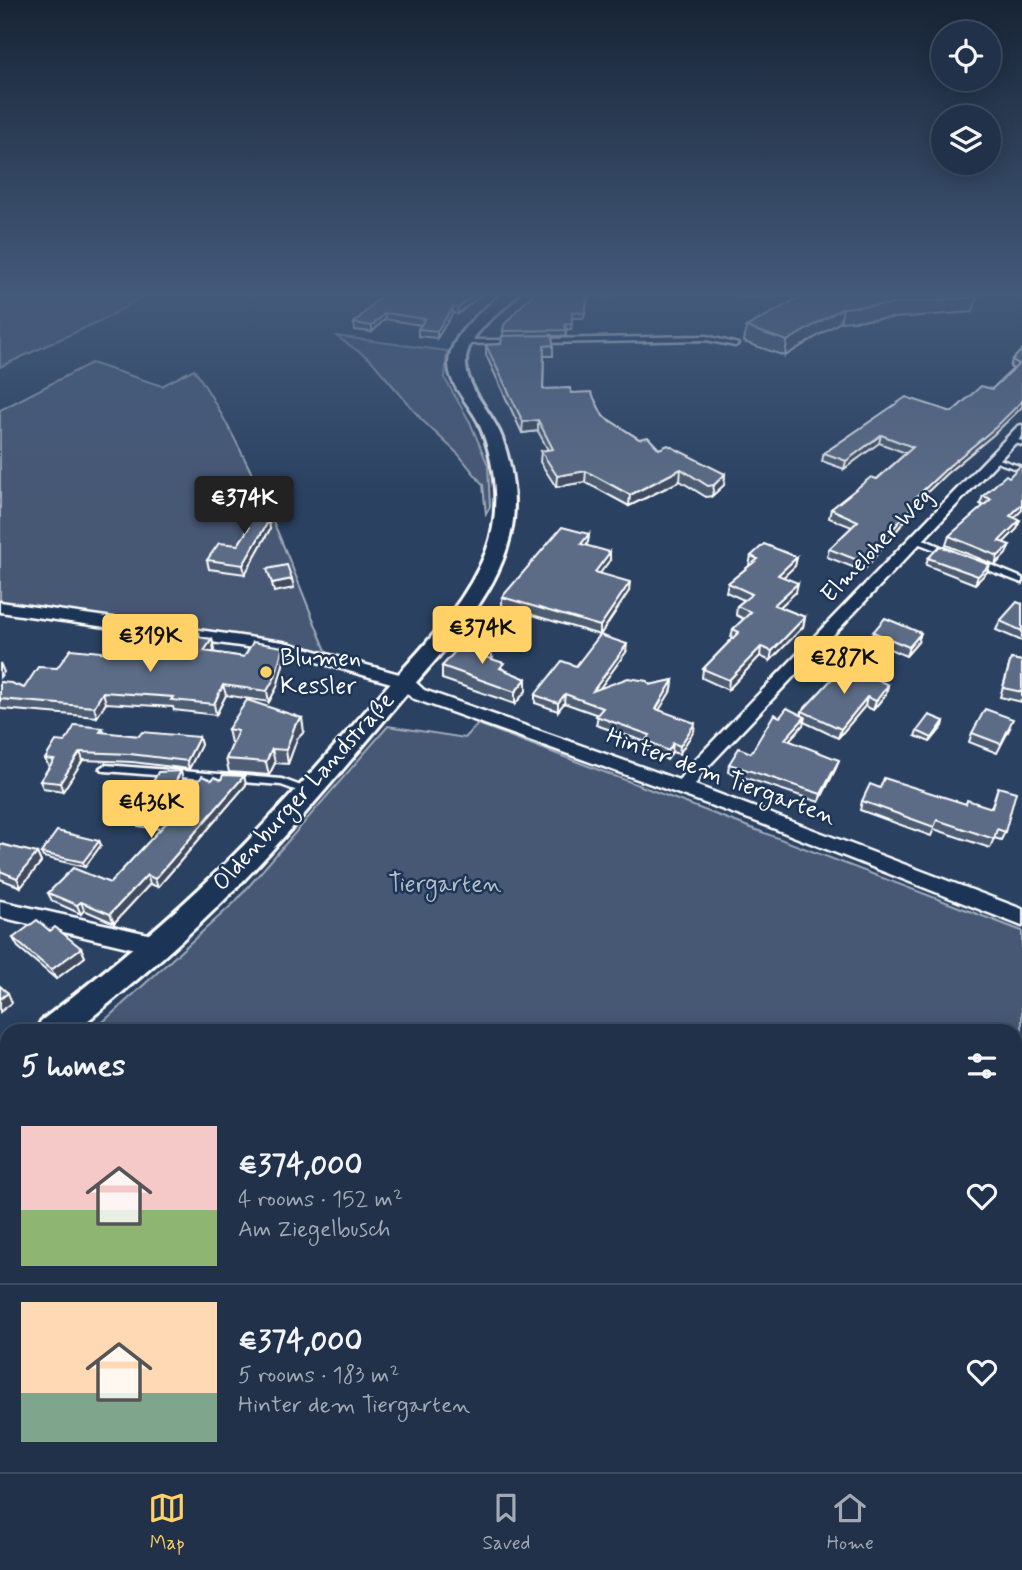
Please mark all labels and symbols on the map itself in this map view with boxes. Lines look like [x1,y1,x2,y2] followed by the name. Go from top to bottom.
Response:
[195,476,293,536] pin: €374K
[814,482,940,610] street label: Elmeloher Weg
[433,606,531,666] pin: €374K
[101,614,199,674] pin: €319K
[795,636,893,696] pin: €287K
[280,643,361,702] place label: Blumen Kessler
[258,664,274,680] marker: Blumen Kessler
[206,686,403,899] street label: Oldenburger Landstraße
[601,721,840,835] street label: Hinter dem Tiergarten
[102,780,200,840] pin: €436K
[388,869,502,902] park label: Tiergarten

